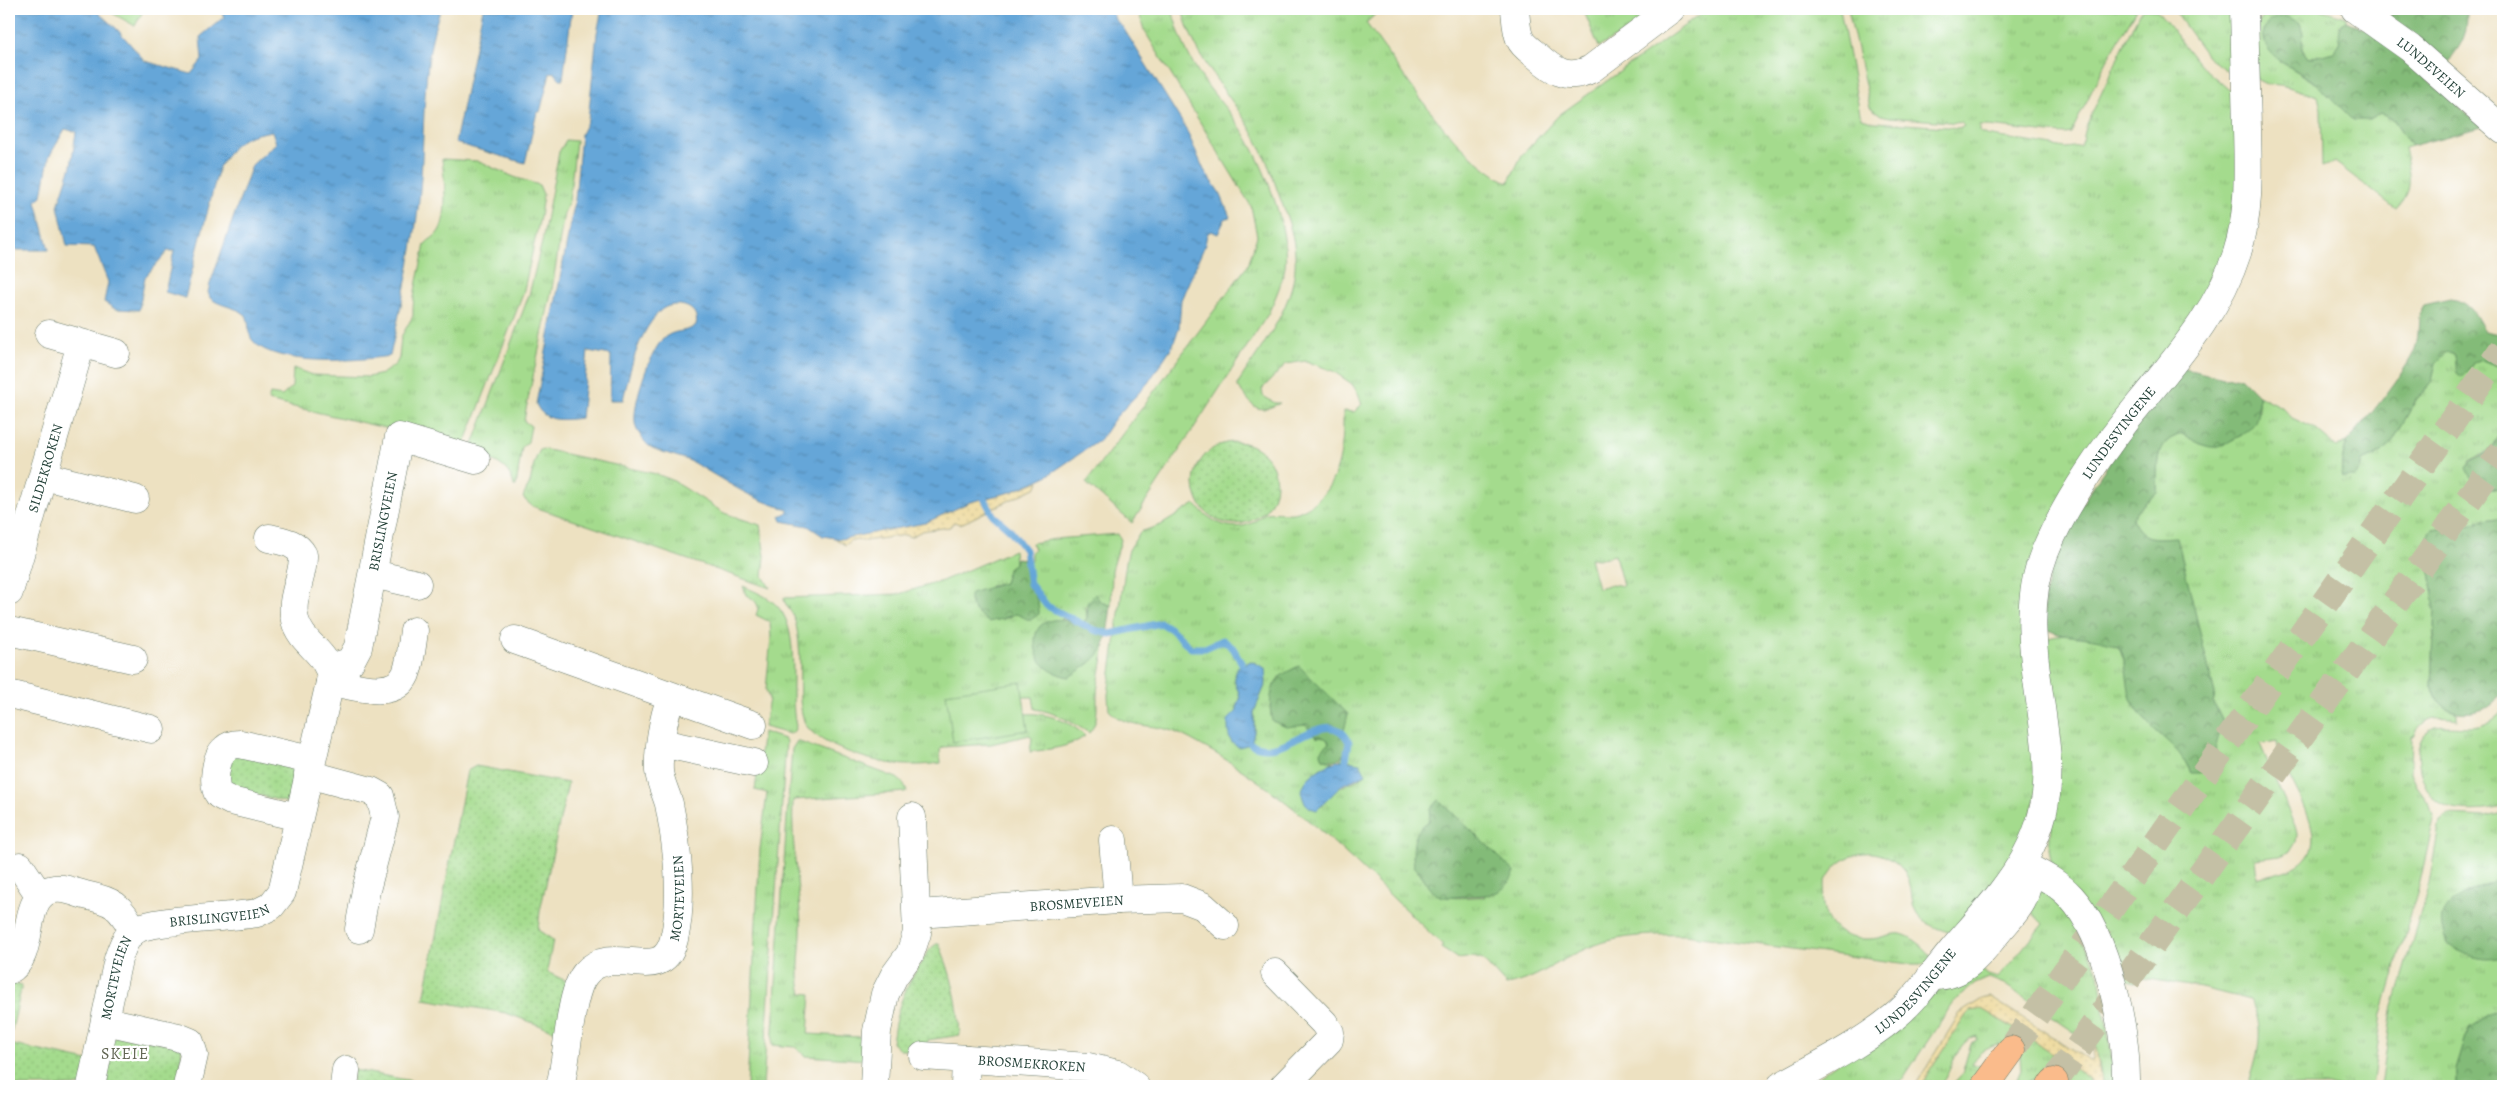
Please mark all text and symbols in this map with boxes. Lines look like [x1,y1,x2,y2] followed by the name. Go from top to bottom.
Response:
[2393,33,2469,103] street label: LUNDEVEIEN
[2078,382,2160,483] street label: LUNDESVINGENE
[24,422,67,515] street label: SILDEKROKEN
[364,470,402,573] street label: BRISLINGVEIEN
[665,854,689,943] street label: MORTEVEIEN
[1029,891,1124,916] street label: BROSMEVEIEN
[168,899,273,932] street label: BRISLINGVEIEN
[96,932,136,1022] street label: MORTEVEIEN
[1871,944,1961,1039] street label: LUNDESVINGENE
[101,1043,149,1065] district label: SKEIE
[977,1051,1086,1077] street label: BROSMEKROKEN

